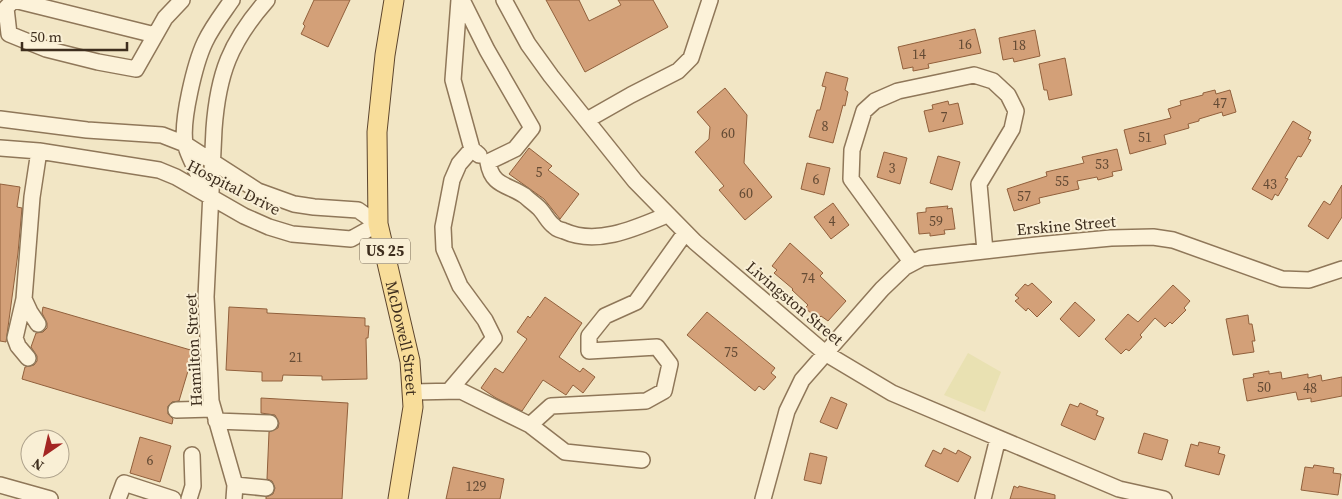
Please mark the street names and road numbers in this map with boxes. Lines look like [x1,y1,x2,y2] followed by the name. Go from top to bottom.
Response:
[183,154,285,220] street label: Hospital Drive
[1015,210,1117,240] street label: Erskine Street
[360,238,410,264] road number: US 25
[742,256,849,351] street label: Livingston Street
[381,279,423,397] street label: McDowell Street
[179,292,207,407] street label: Hamilton Street

